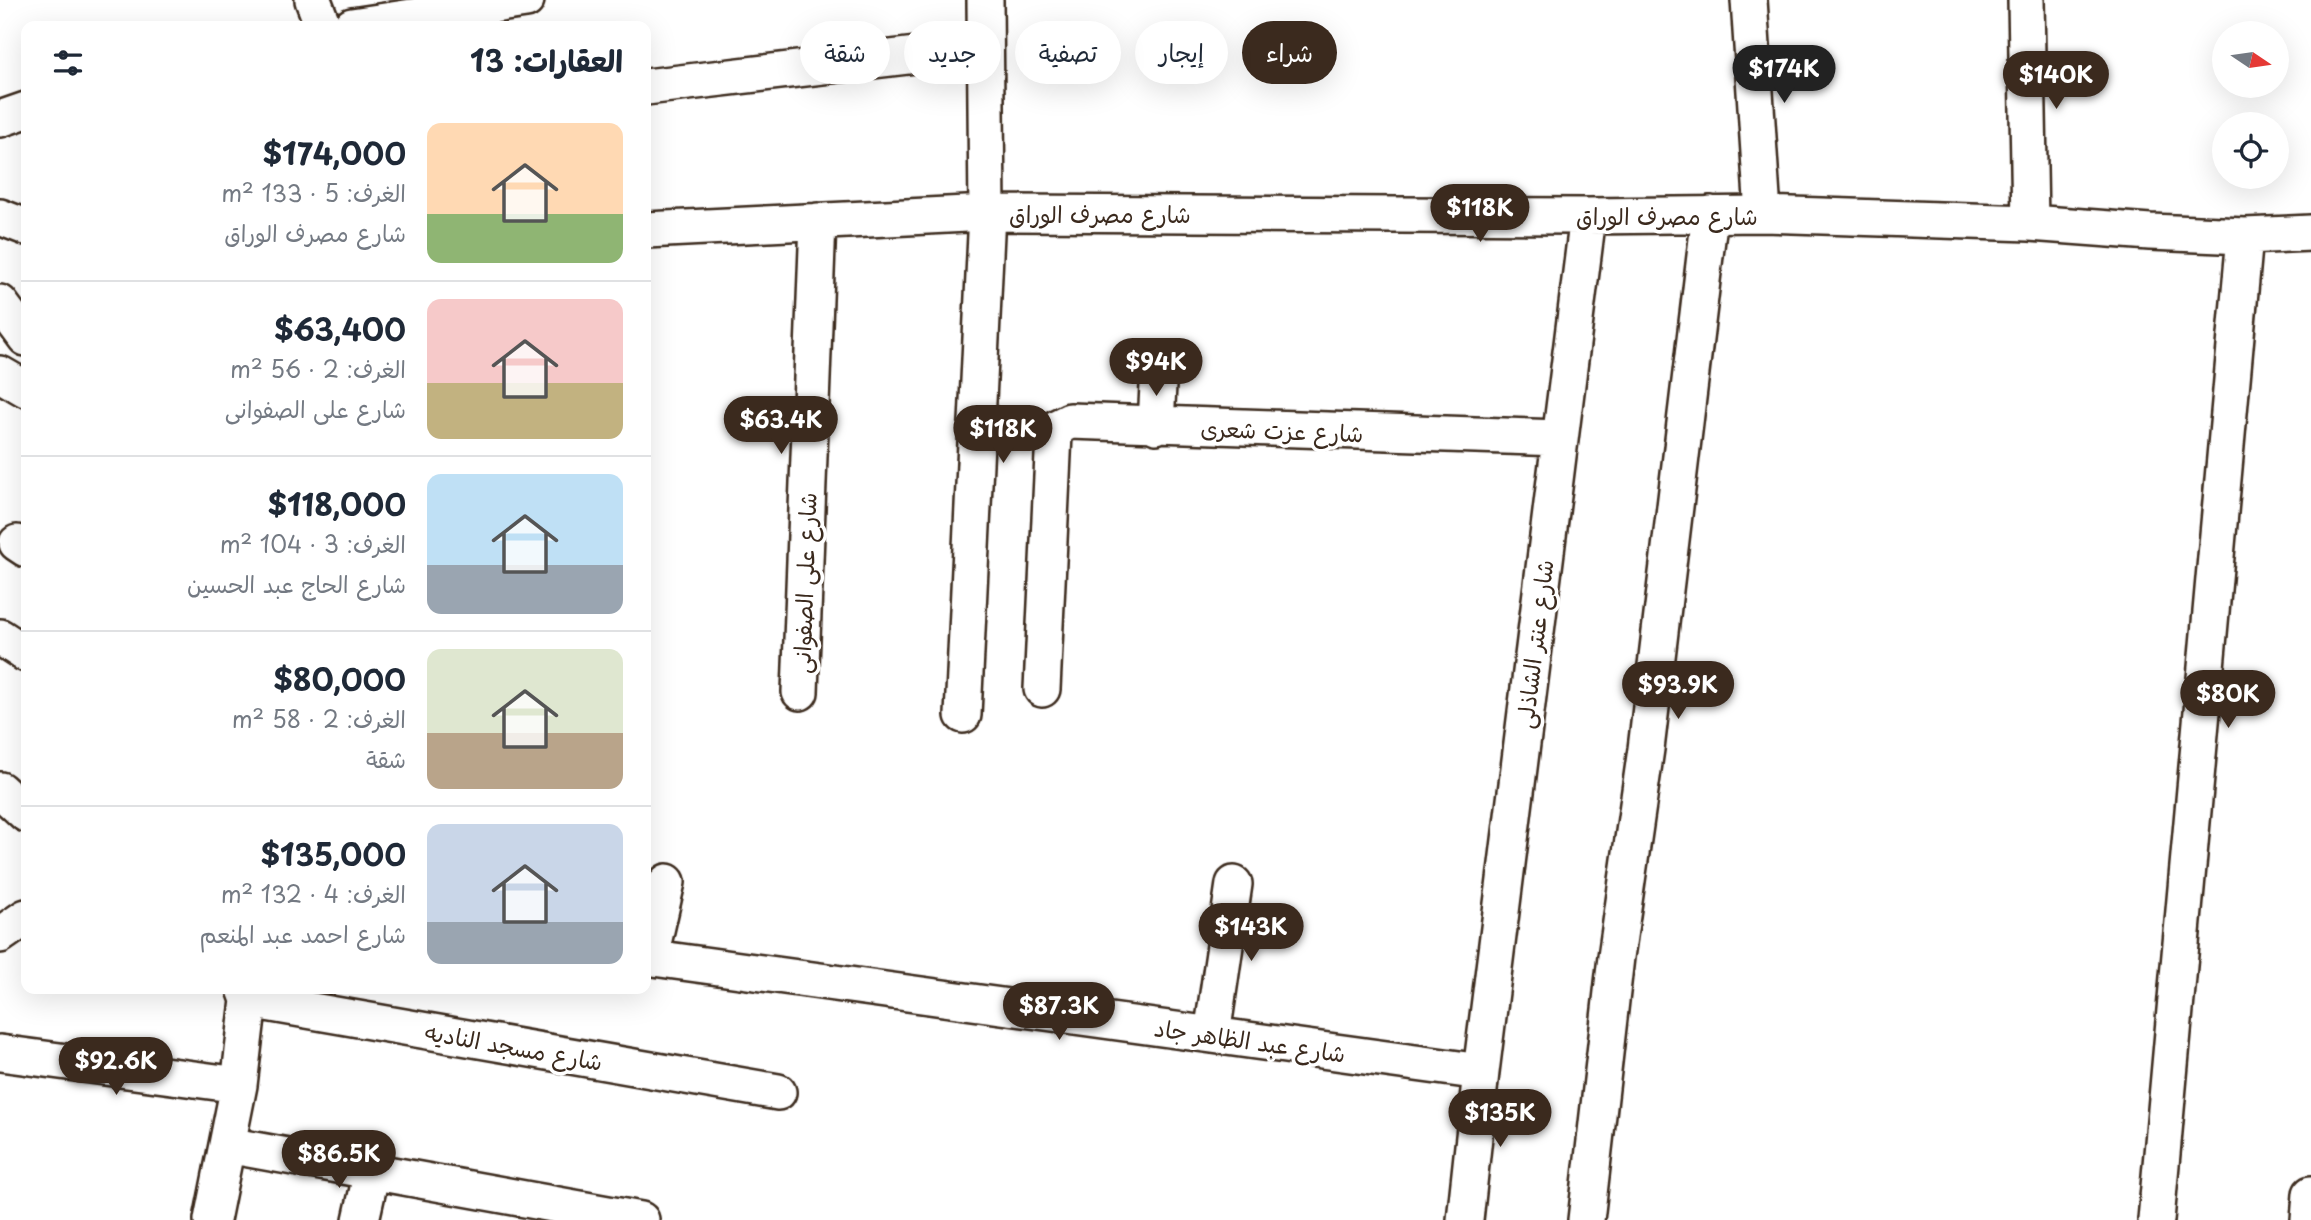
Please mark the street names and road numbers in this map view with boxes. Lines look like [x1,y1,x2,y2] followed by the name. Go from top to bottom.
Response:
[1009,196,1191,231] street label: شارع مصرف الوراق
[1576,198,1758,233] street label: شارع مصرف الوراق
[1200,410,1364,450] street label: شارع عزت شعرى
[783,492,825,674] street label: شارع على الصفوانى
[1506,557,1562,731] street label: شارع عنتر الشاذلى
[1152,1009,1348,1071] street label: شارع عبد الظاهر جاد
[422,1013,606,1079] street label: شارع مسجد الناديه

